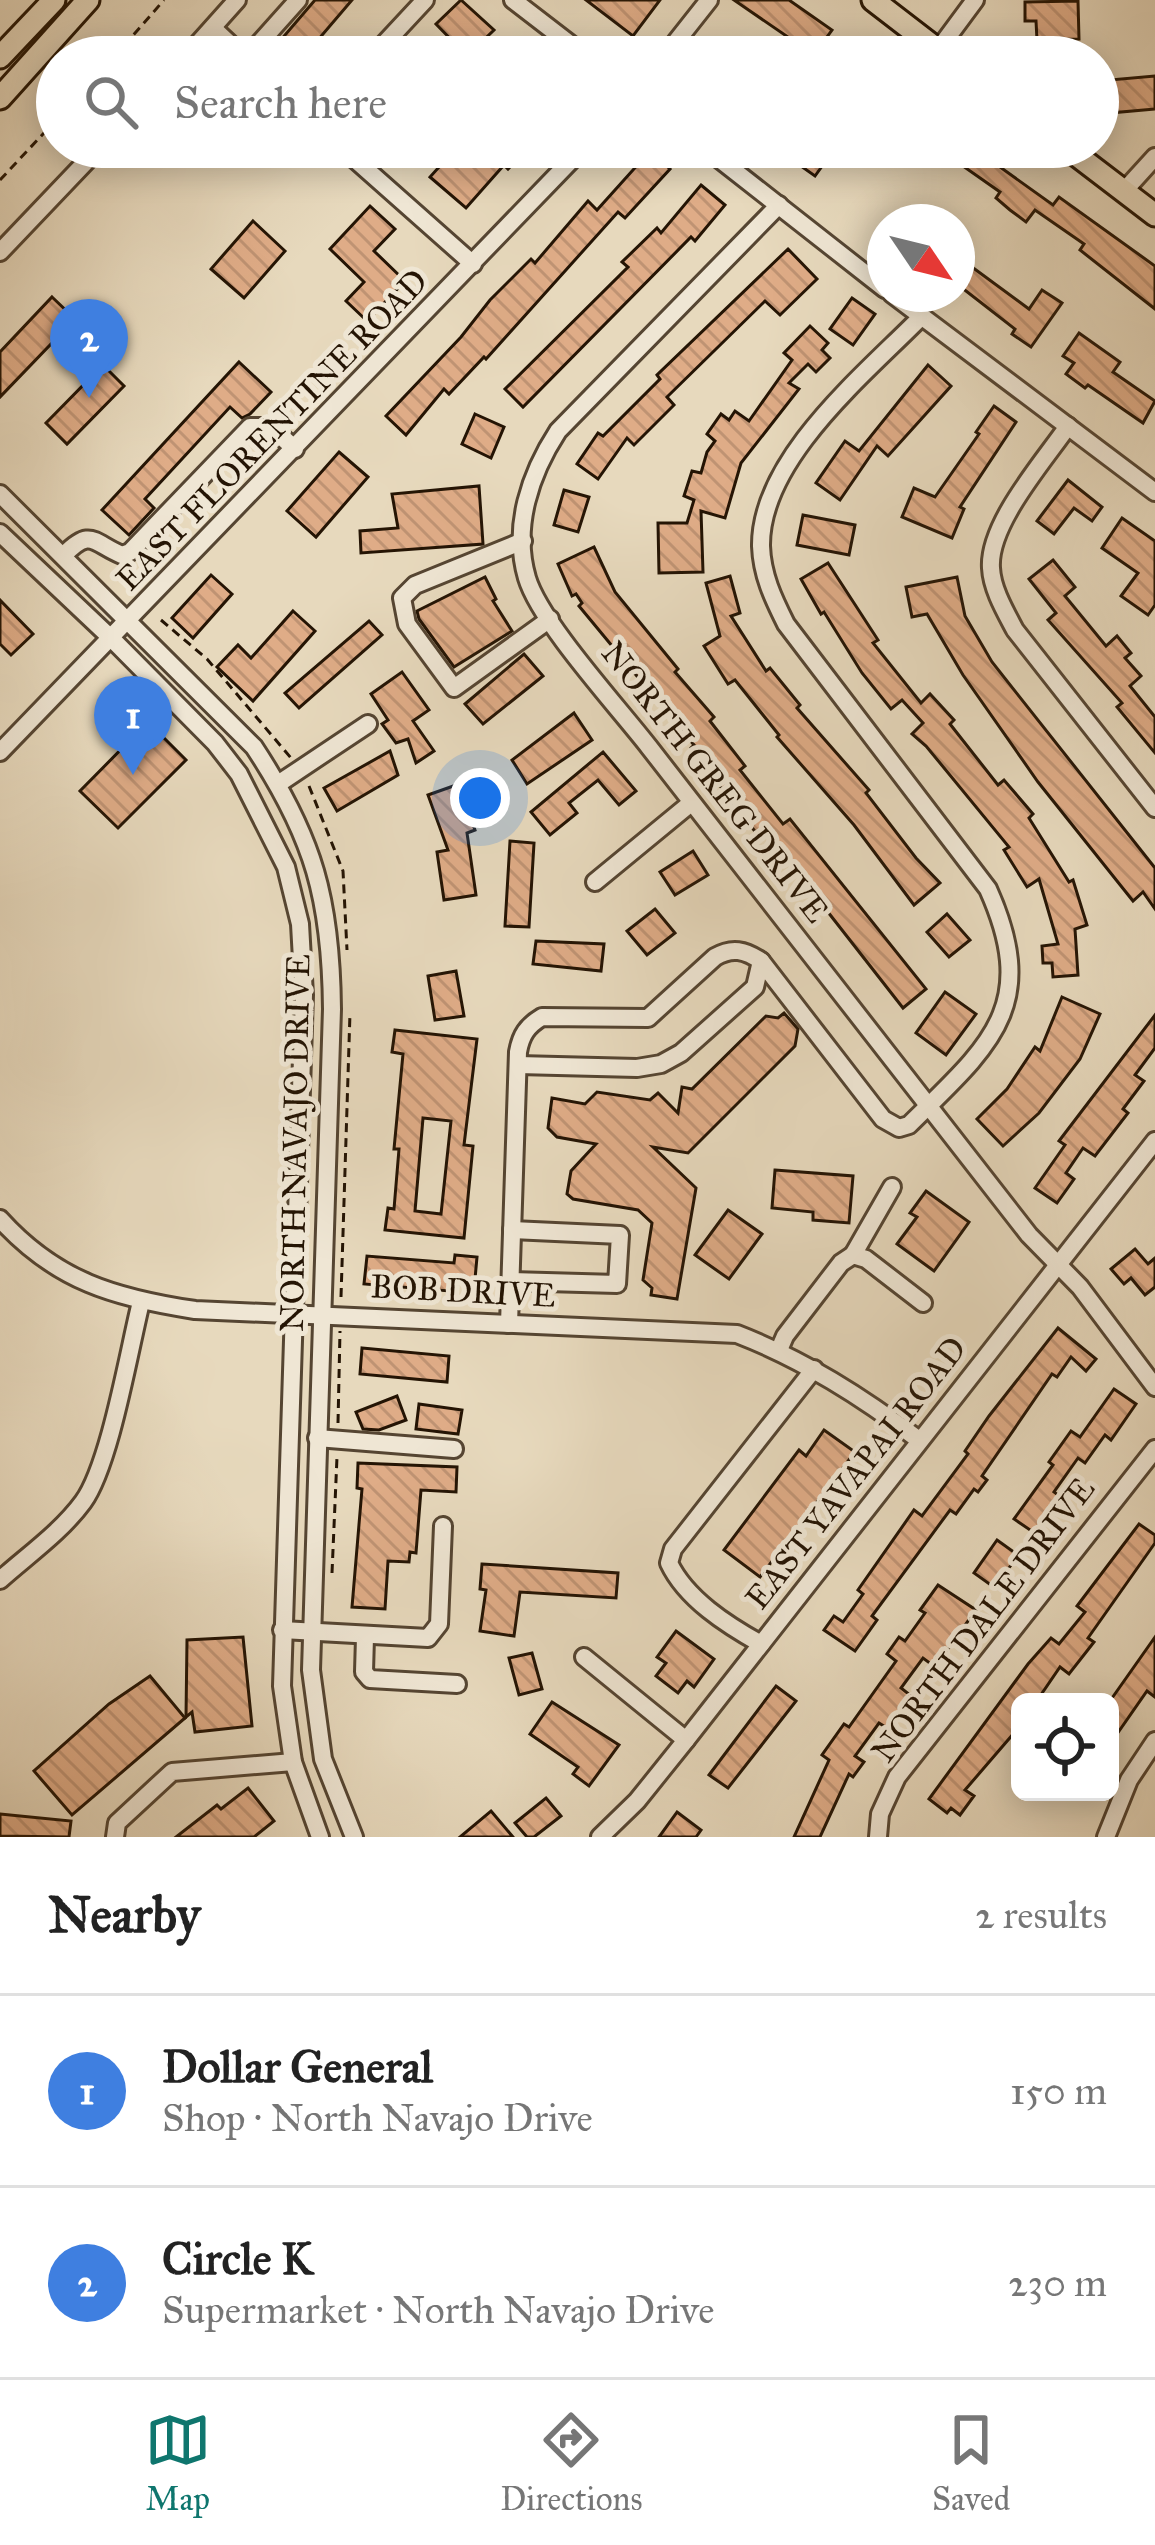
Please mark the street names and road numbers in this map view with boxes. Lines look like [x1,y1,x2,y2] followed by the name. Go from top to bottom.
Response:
[108,261,436,599] street label: EAST FLORENTINE ROAD
[593,634,837,930] street label: NORTH GREG DRIVE
[272,954,319,1332] street label: NORTH NAVAJO DRIVE
[370,1266,556,1316] street label: BOB DRIVE
[737,1329,975,1617] street label: EAST YAVAPAI ROAD
[863,1470,1103,1770] street label: NORTH DALE DRIVE

